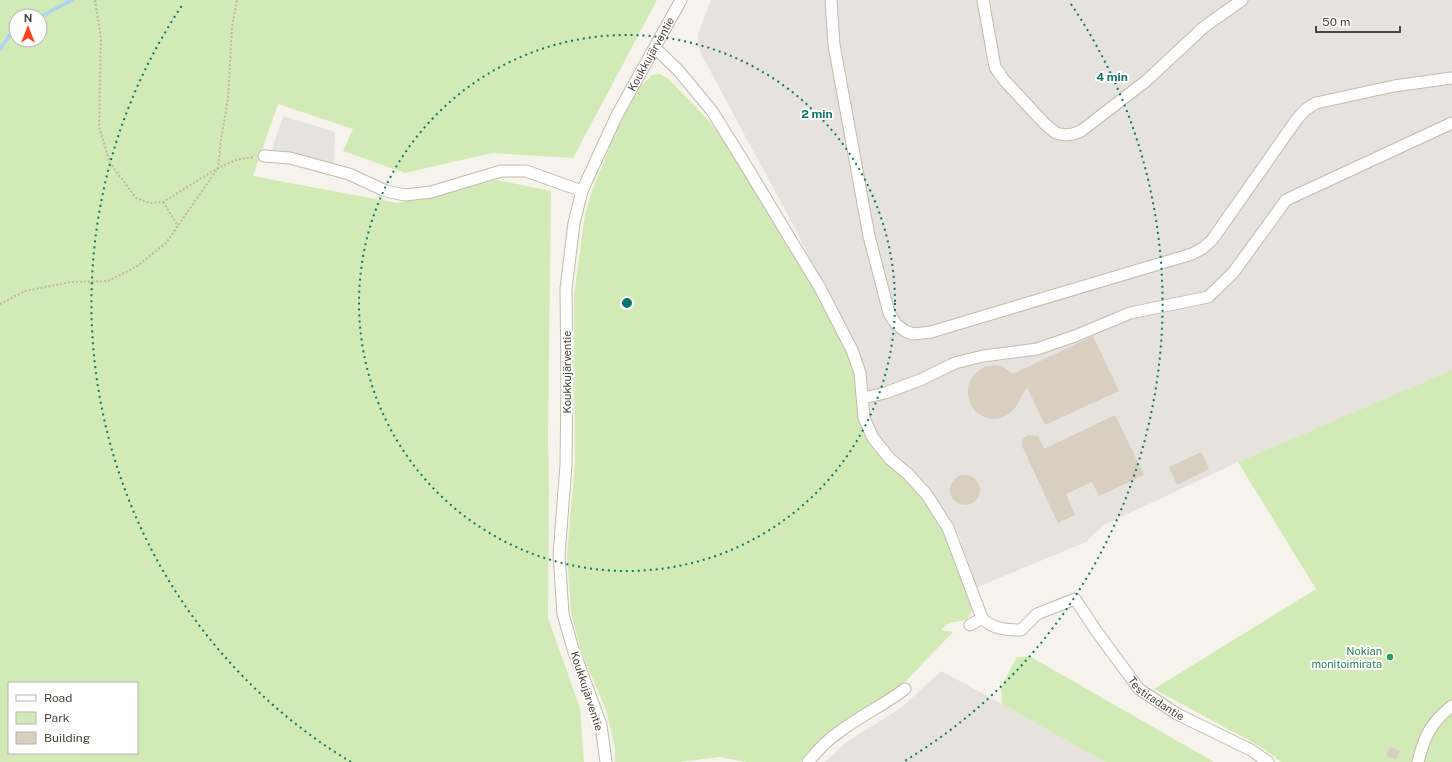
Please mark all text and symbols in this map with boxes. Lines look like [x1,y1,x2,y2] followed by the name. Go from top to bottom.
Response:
[8,8,48,48] north arrow
[1316,8,1400,34] scale bar
[24,12,32,24] text: N
[625,15,676,93] street label: Koukkujärventie
[1322,15,1350,29] text: 50 m
[1096,70,1128,84] text: 4 min
[801,107,833,121] text: 2 min
[620,296,634,310] centre of rings
[561,331,573,413] street label: Koukkujärventie
[1311,645,1382,670] place label: Nokian monitoimirata
[568,650,606,732] street label: Koukkujärventie
[1385,652,1395,662] marker: Nokian monitoimirata
[1126,674,1186,723] street label: Testiradantie
[8,682,138,754] legend
[44,691,72,705] text: Road
[44,711,70,725] text: Park
[44,731,90,745] text: Building

